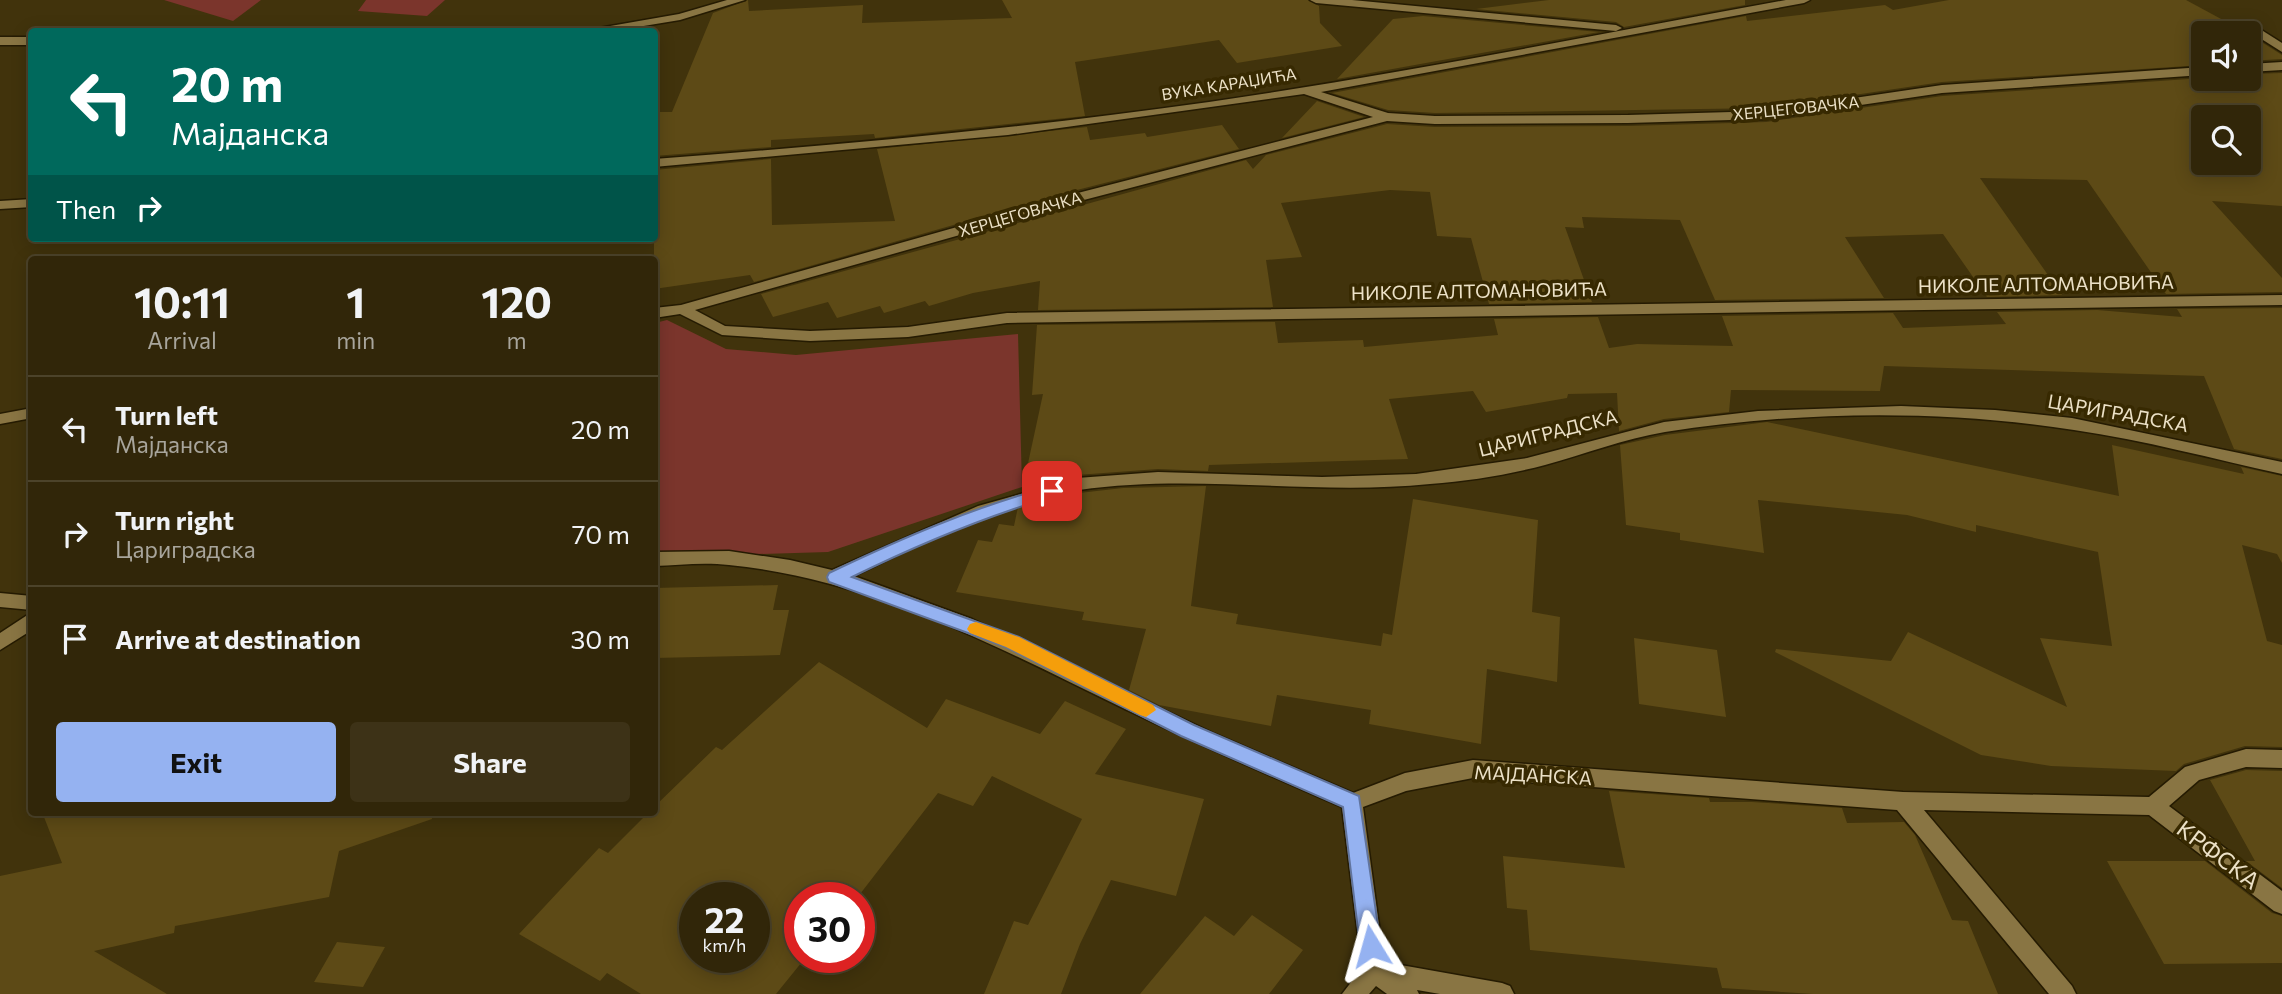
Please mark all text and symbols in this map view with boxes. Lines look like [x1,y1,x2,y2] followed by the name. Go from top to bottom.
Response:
[2191,21,2261,175] map controls
[2191,21,2261,91] button: sound
[171,52,283,112] text: 20 m
[56,56,147,147] icon: left
[1160,63,1298,104] street label: ВУКА КАРАЏИЋА
[1732,91,1860,124] street label: ХЕРЦЕГОВАЧКА
[2191,105,2261,175] button: search
[171,112,329,152] text: Мајданска
[956,187,1083,240] street label: ХЕРЦЕГОВАЧКА
[130,189,168,227] icon: right
[56,193,116,224] text: Then
[1918,270,2174,297] street label: НИКОЛЕ АЛТОМАНОВИЋА
[134,275,230,327] text: 10:11
[346,275,365,327] text: 1
[481,275,552,327] text: 120
[1351,277,1607,304] street label: НИКОЛЕ АЛТОМАНОВИЋА
[147,326,217,354] text: Arrival
[336,326,375,354] text: min
[507,326,527,354] text: m
[2046,389,2190,436] street label: ЦАРИГРАДСКА
[115,399,218,430] text: Turn left
[1476,404,1620,461] street label: ЦАРИГРАДСКА
[56,410,94,448] icon: left
[571,413,630,444] text: 20 m
[115,430,229,458] text: Мајданска
[1022,461,1082,521] pin
[1033,472,1071,510] icon: arrive
[115,504,234,535] text: Turn right
[56,515,94,553] icon: right
[572,518,630,549] text: 70 m
[115,535,256,563] text: Цариградска
[56,620,94,658] icon: arrive
[115,623,361,654] text: Arrive at destination
[571,623,630,654] text: 30 m
[56,722,336,802] button: Exit
[350,722,630,802] button: Share
[1474,760,1593,789] street label: МАЈДАНСКА
[2172,814,2266,895] street label: КРФСКА
[784,882,875,973] speed limit sign: 30
[705,897,744,940] text: 22
[1334,909,1408,983] position arrow
[703,934,746,956] text: km/h

